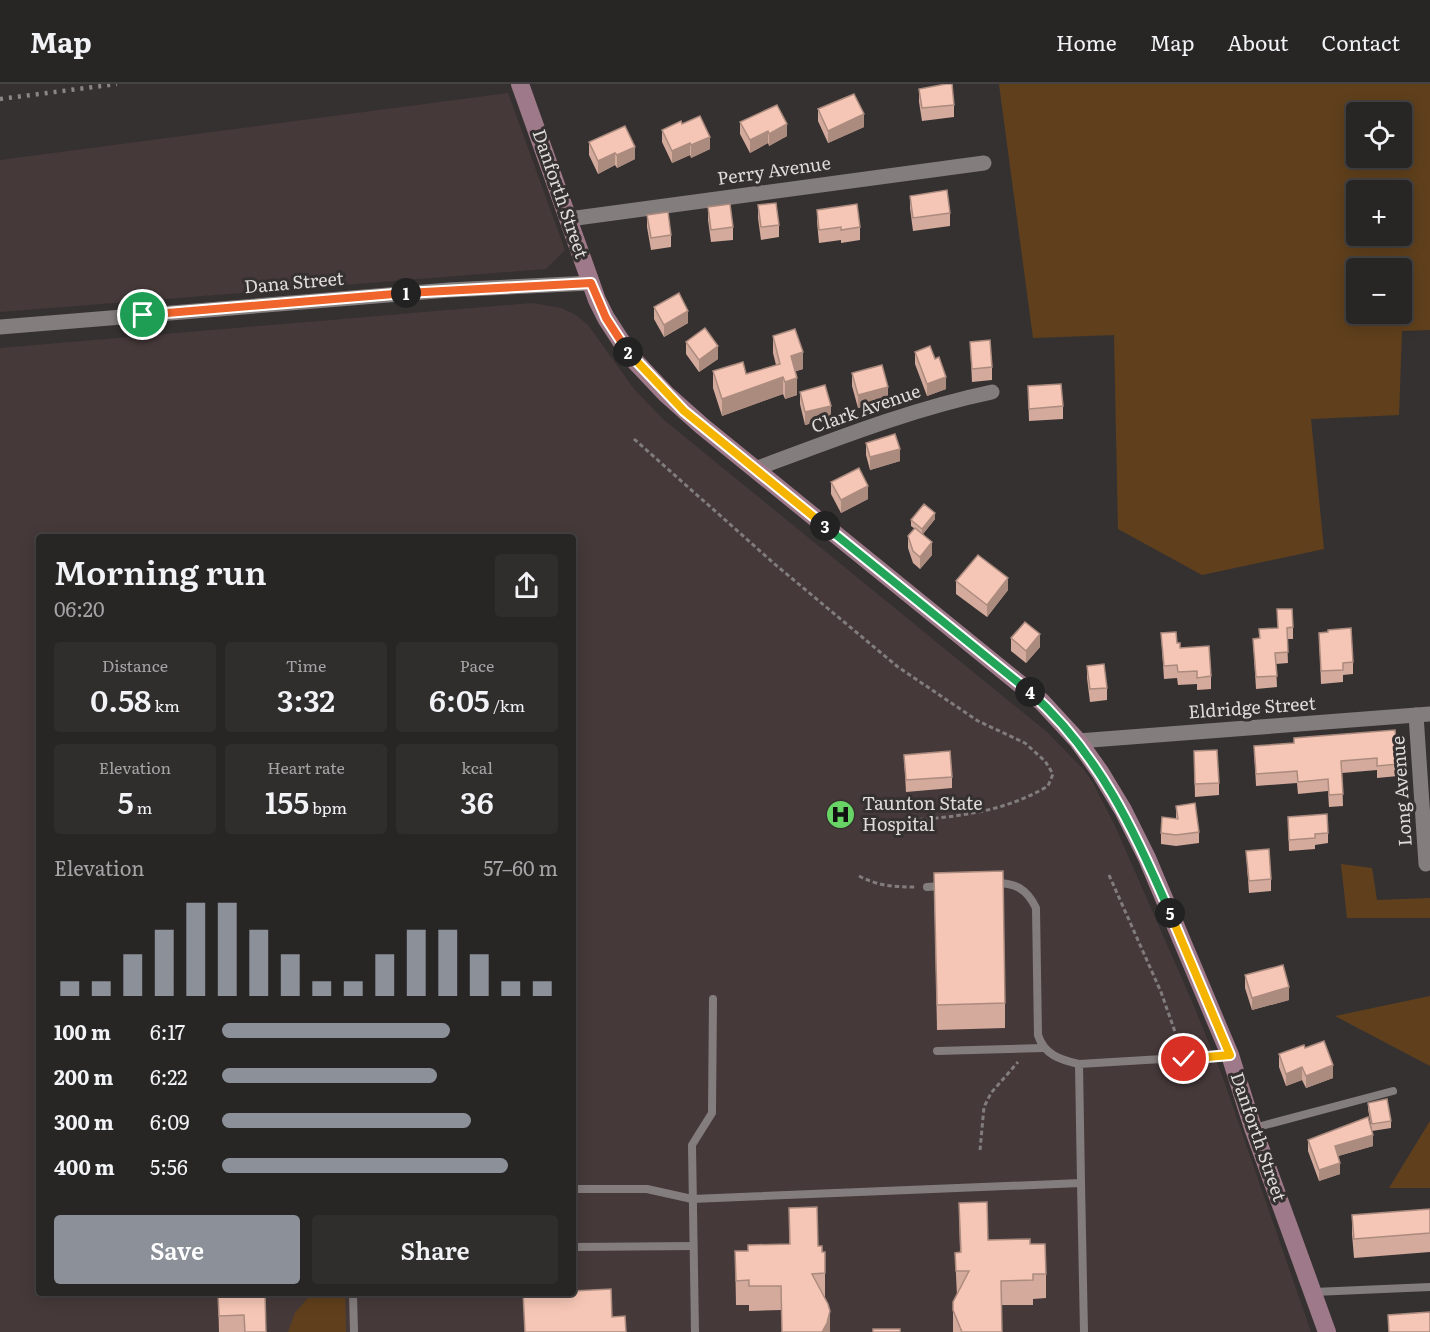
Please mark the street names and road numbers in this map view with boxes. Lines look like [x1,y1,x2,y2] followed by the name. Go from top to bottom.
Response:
[527,125,596,262] street label: Danforth Street
[715,148,832,191] street label: Perry Avenue
[243,264,346,299] street label: Dana Street
[807,376,924,439] street label: Clark Avenue
[1187,689,1317,724] street label: Eldridge Street
[1383,735,1418,847] street label: Long Avenue
[1225,1068,1294,1205] street label: Danforth Street

